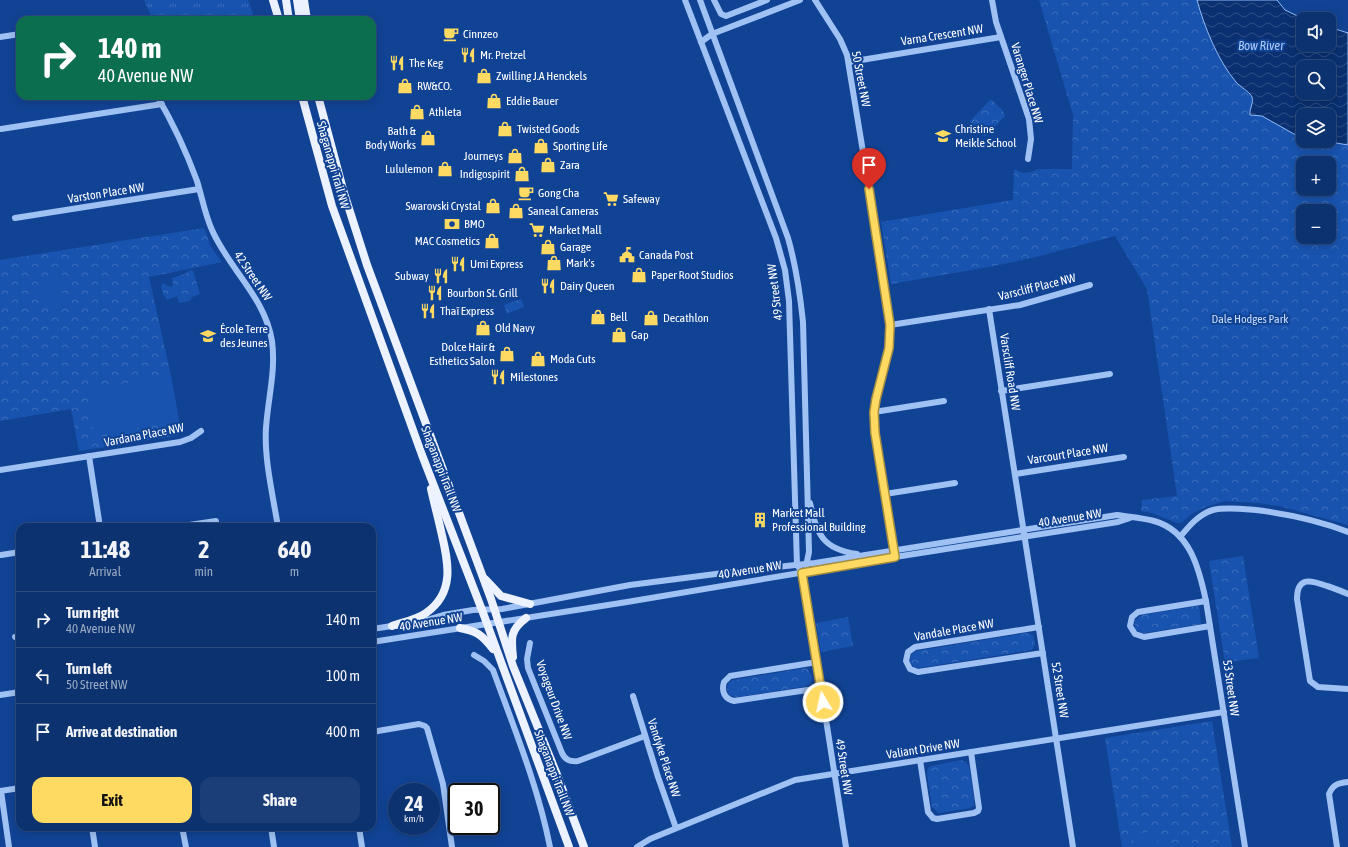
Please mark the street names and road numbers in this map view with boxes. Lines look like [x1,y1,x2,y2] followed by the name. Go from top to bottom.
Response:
[900,22,984,48] street label: Varna Crescent NW
[1008,41,1046,125] street label: Varanger Place NW
[849,50,873,108] street label: 50 Street NW
[314,119,352,211] street label: Shaganappi Trail NW
[67,180,146,206] street label: Varston Place NW
[231,249,275,304] street label: 42 Street NW
[765,263,785,321] street label: 49 Street NW
[997,271,1077,303] street label: Varscliff Place NW
[997,333,1023,412] street label: Varscliff Road NW
[103,420,185,450] street label: Vardana Place NW
[418,424,464,514] street label: Shaganappi Trail NW
[1027,441,1109,467] street label: Varcourt Place NW
[1038,506,1103,530] street label: 40 Avenue NW
[718,558,783,582] street label: 40 Avenue NW
[399,610,464,634] street label: 40 Avenue NW
[913,616,995,644] street label: Vandale Place NW
[533,658,575,742] street label: Voyageur Drive NW
[1220,659,1242,717] street label: 53 Street NW
[1049,661,1071,719] street label: 52 Street NW
[645,717,683,799] street label: Vandyke Place NW
[531,728,577,818] street label: Shaganappi Trail NW
[885,736,961,762] street label: Valiant Drive NW
[833,738,855,796] street label: 49 Street NW

